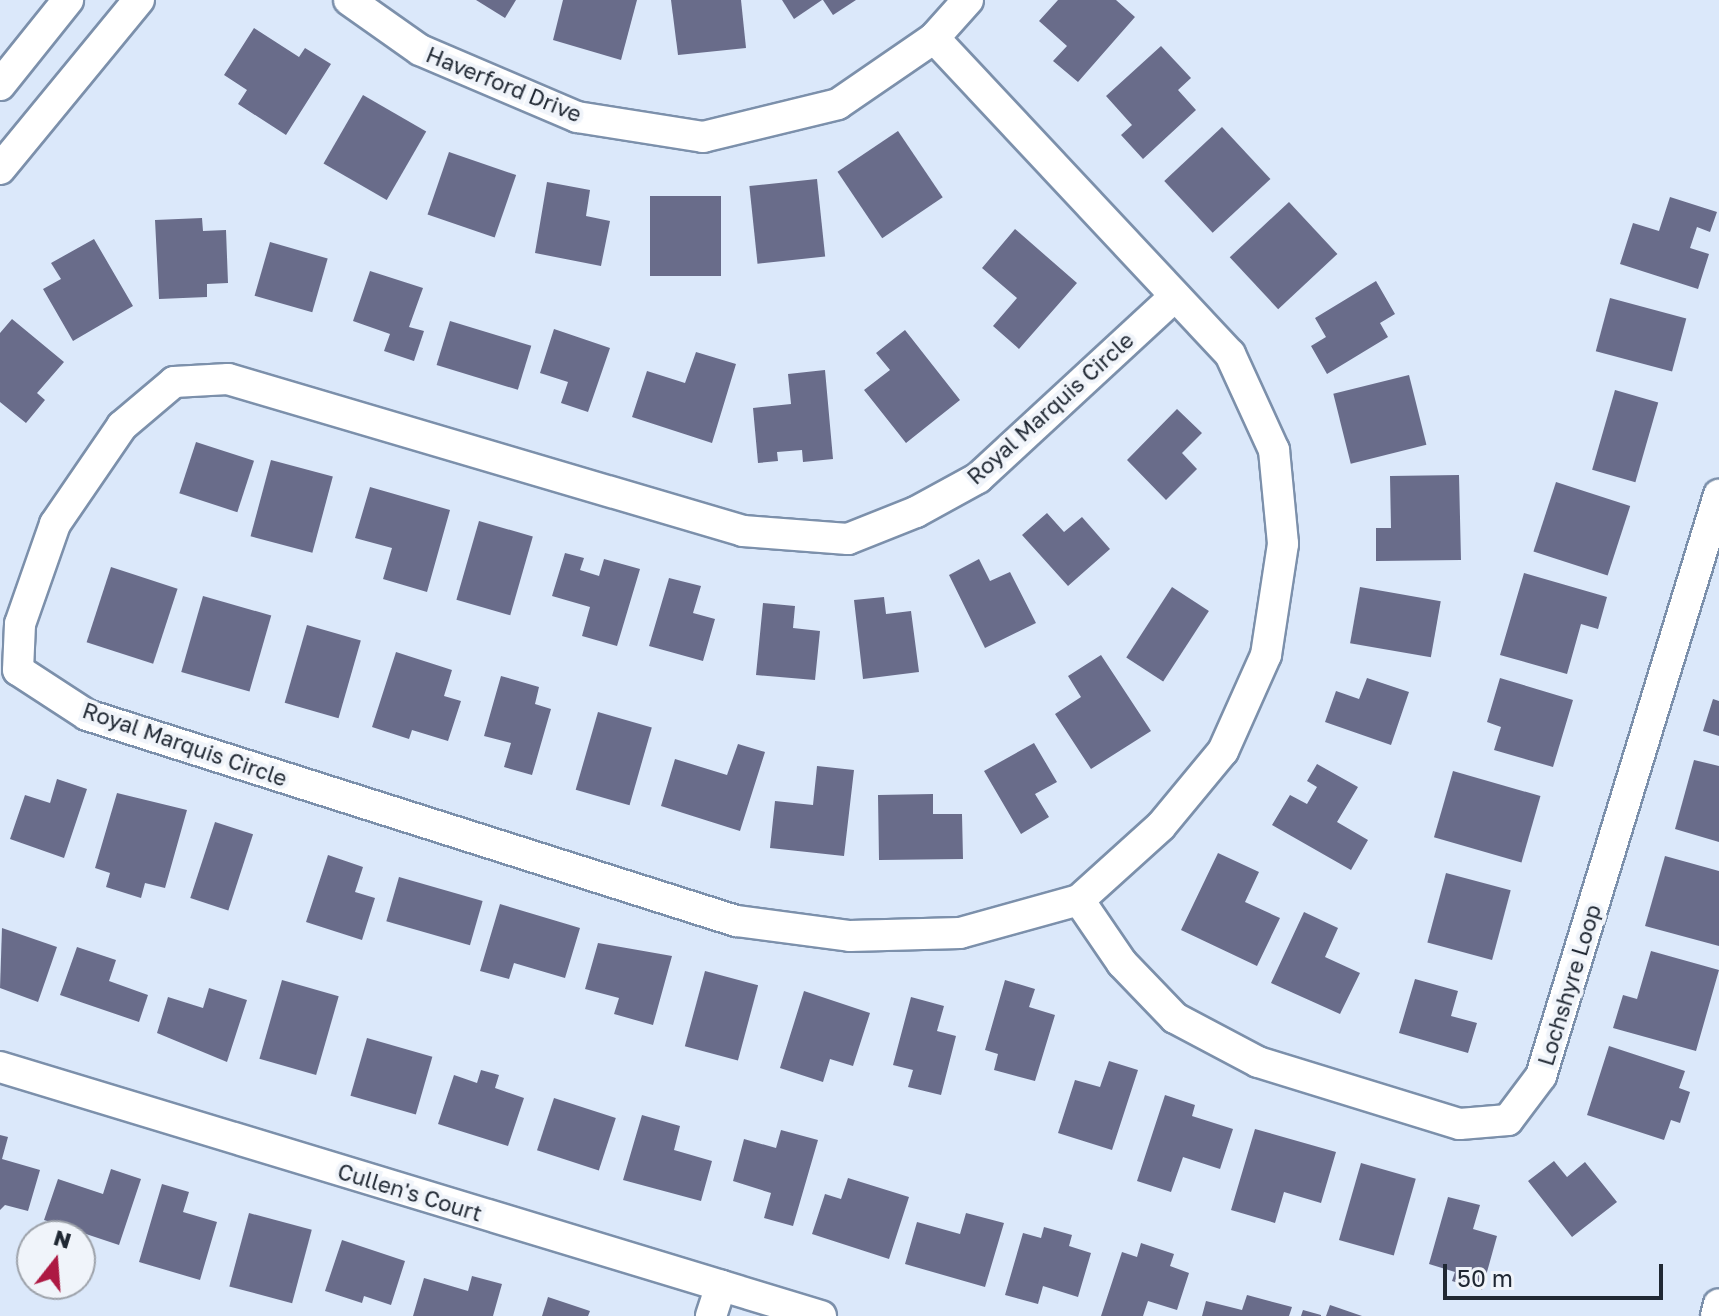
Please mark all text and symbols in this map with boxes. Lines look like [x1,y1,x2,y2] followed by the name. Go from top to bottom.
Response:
[422,41,586,127] street label: Haverford Drive
[961,326,1139,490] street label: Royal Marquis Circle
[79,697,291,791] street label: Royal Marquis Circle
[1532,901,1606,1069] street label: Lochshyre Loop
[335,1158,485,1226] street label: Cullen's Court
[16,1220,96,1300] north arrow
[51,1223,75,1254] text: N
[1447,1248,1667,1298] scale bar
[1457,1263,1513,1292] text: 50 m

